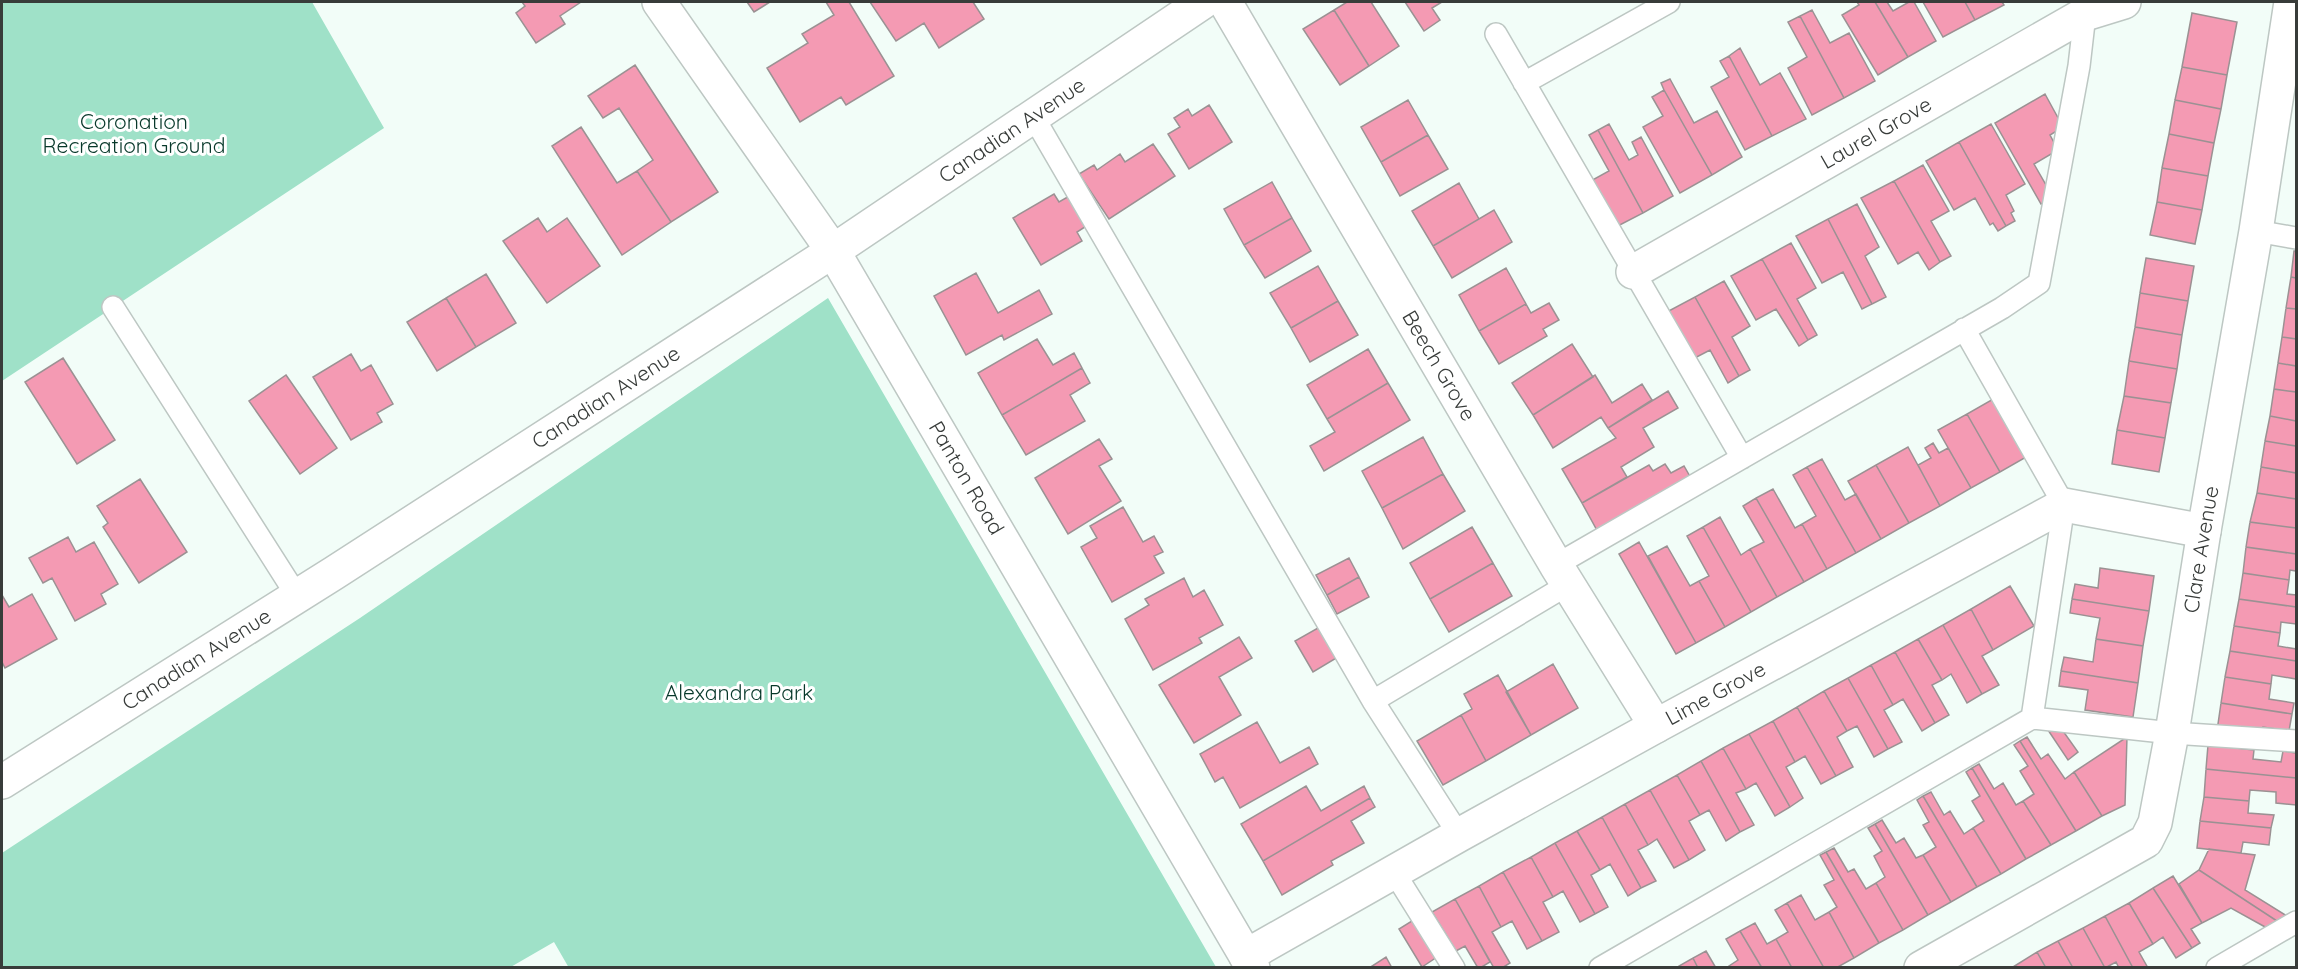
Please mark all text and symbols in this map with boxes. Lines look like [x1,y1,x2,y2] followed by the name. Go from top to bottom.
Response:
[933,71,1090,188] street label: Canadian Avenue
[1816,90,1936,174] street label: Laurel Grove
[43,108,225,158] park label: Coronation Recreation Ground
[1397,305,1482,425] street label: Beech Grove
[527,339,684,454] street label: Canadian Avenue
[924,416,1010,539] street label: Panton Road
[2177,484,2224,615] street label: Clare Avenue
[117,602,275,715] street label: Canadian Avenue
[1661,655,1770,730] street label: Lime Grove
[665,679,813,705] park label: Alexandra Park

